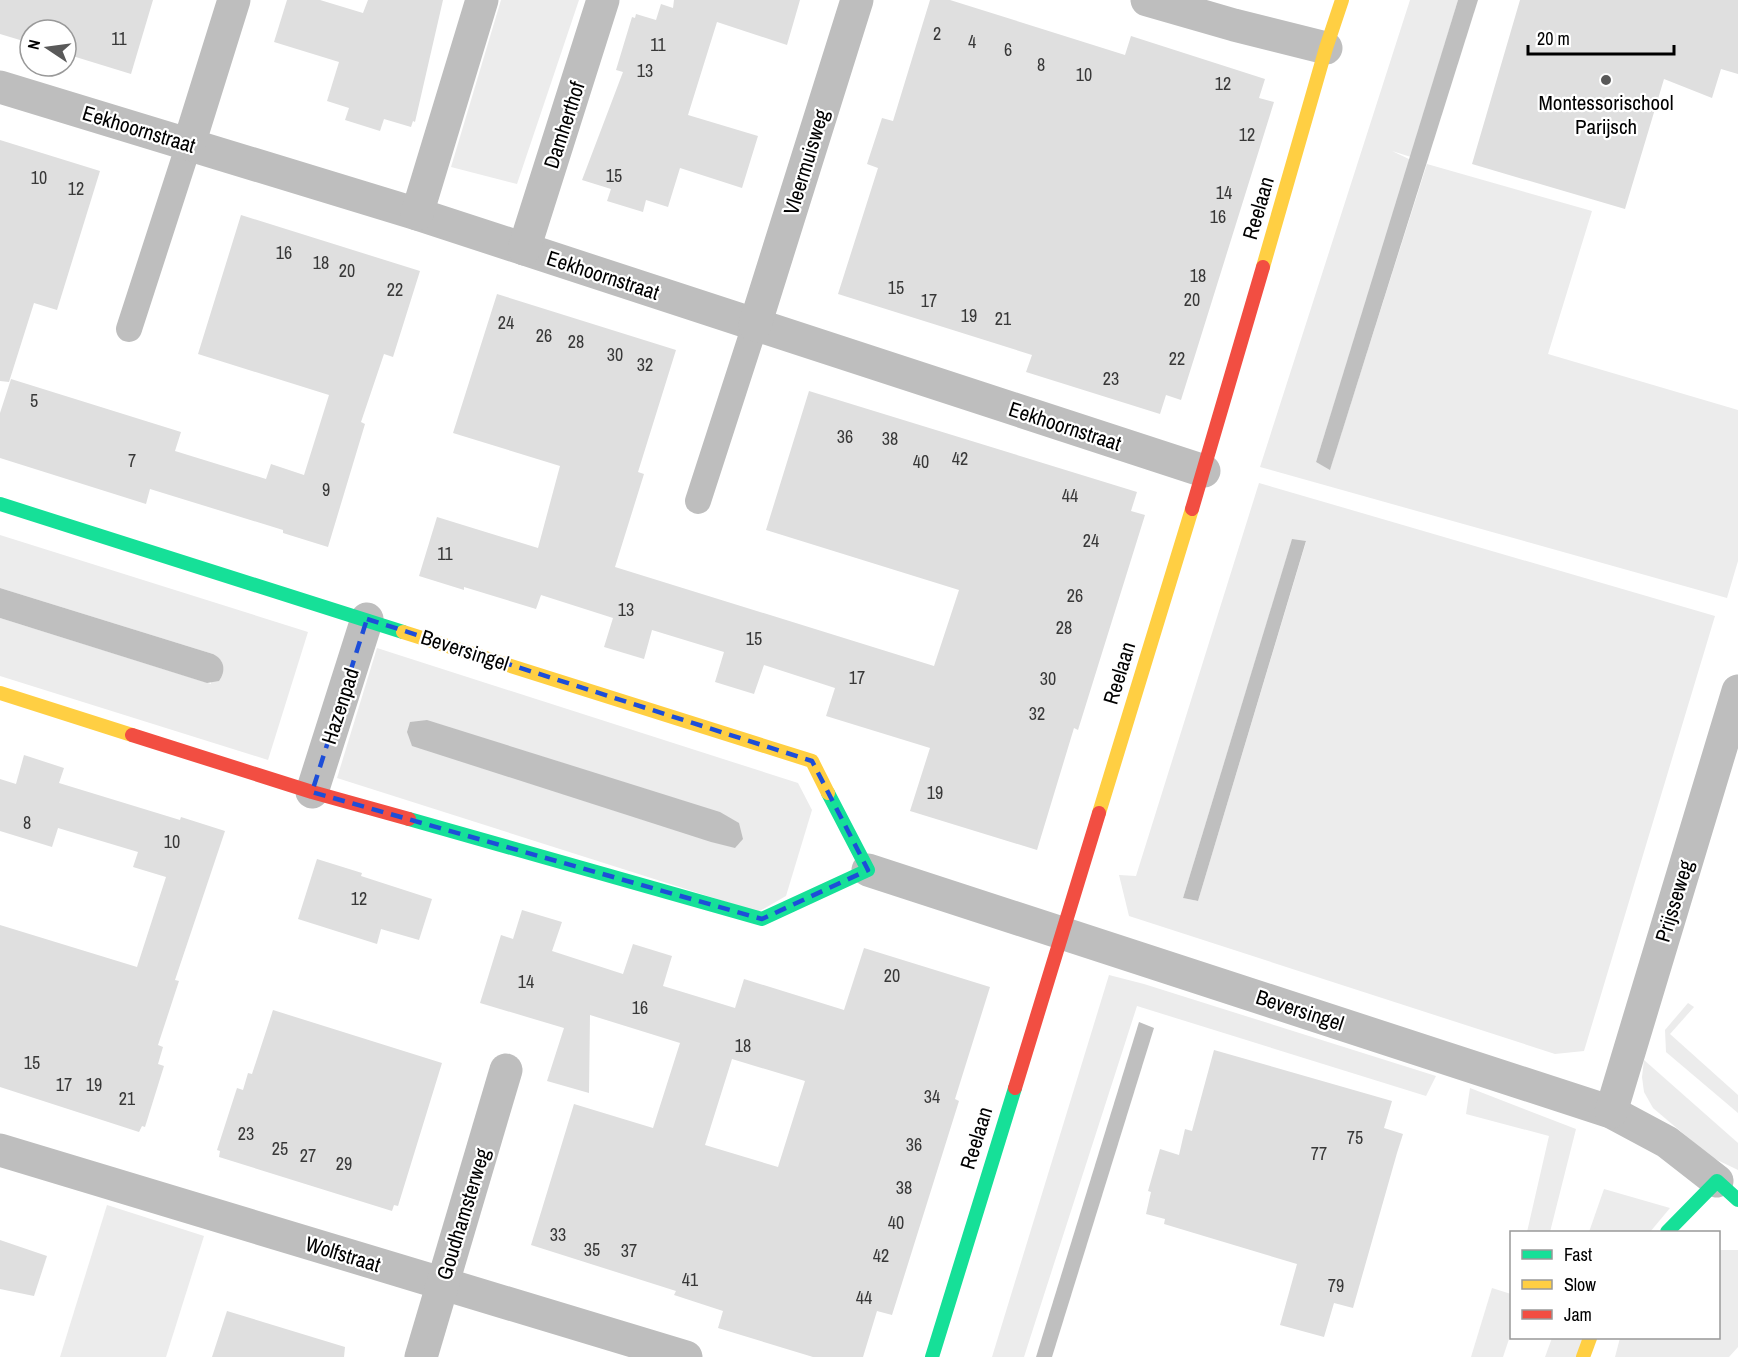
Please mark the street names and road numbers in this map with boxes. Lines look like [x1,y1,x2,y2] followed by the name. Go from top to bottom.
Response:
[536,78,592,172] street label: Damherthof
[79,98,199,160] street label: Eekhoornstraat
[776,105,836,218] street label: Vleermuisweg
[1235,173,1281,243] street label: Reelaan
[543,243,663,307] street label: Eekhoornstraat
[1005,394,1125,458] street label: Eekhoornstraat
[417,622,513,678] street label: Beversingel
[1096,638,1142,708] street label: Reelaan
[314,664,366,748] street label: Hazenpad
[1648,856,1700,946] street label: Prijsseweg
[1252,982,1348,1038] street label: Beversingel
[953,1103,999,1173] street label: Reelaan
[429,1144,497,1283] street label: Goudhamsterweg
[302,1229,384,1279] street label: Wolfstraat

